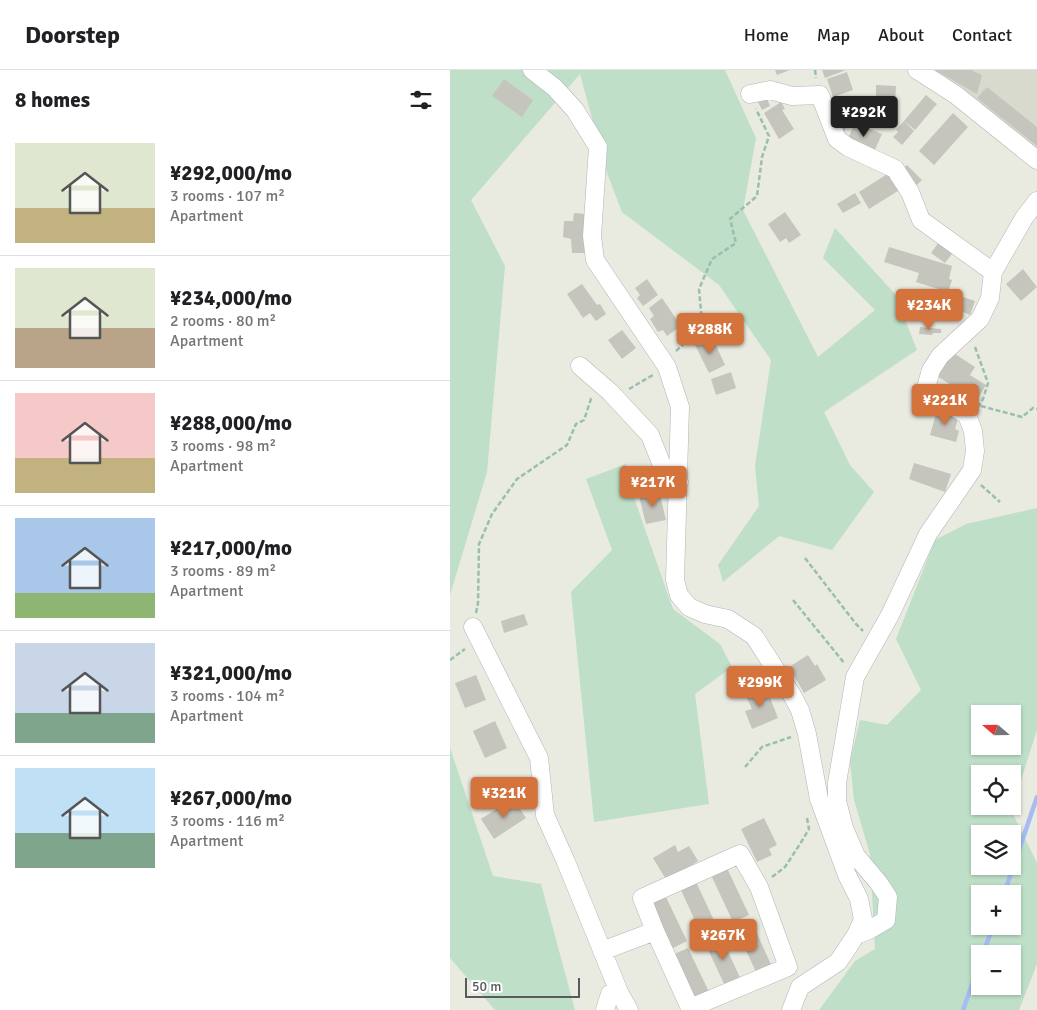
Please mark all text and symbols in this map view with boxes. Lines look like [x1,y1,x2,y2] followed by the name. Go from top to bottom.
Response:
[25,20,120,50] text: Doorstep
[744,24,789,46] text: Home
[817,24,850,46] text: Map
[878,24,924,46] text: About
[952,24,1012,46] text: Contact
[407,86,435,114] icon: filters
[15,87,90,113] text: 8 homes
[829,96,899,138] pin: ¥292K
[842,102,886,122] text: ¥292K
[170,160,292,186] text: ¥292,000/mo
[55,163,115,223] icon: home
[170,186,285,206] text: 3 rooms · 107 m²
[170,206,243,226] text: Apartment
[170,285,292,311] text: ¥234,000/mo
[55,288,115,348] icon: home
[894,288,964,331] pin: ¥234K
[907,295,951,315] text: ¥234K
[170,311,276,331] text: 2 rooms · 80 m²
[675,312,745,355] pin: ¥288K
[688,319,732,339] text: ¥288K
[170,331,243,351] text: Apartment
[910,384,980,426] pin: ¥221K
[923,390,967,410] text: ¥221K
[170,410,292,436] text: ¥288,000/mo
[55,413,115,473] icon: home
[170,436,276,456] text: 3 rooms · 98 m²
[170,456,243,476] text: Apartment
[618,466,688,508] pin: ¥217K
[631,472,675,492] text: ¥217K
[170,535,292,561] text: ¥217,000/mo
[55,538,115,598] icon: home
[170,561,276,581] text: 3 rooms · 89 m²
[170,581,243,601] text: Apartment
[170,660,292,686] text: ¥321,000/mo
[55,663,115,723] icon: home
[725,666,795,708] pin: ¥299K
[738,672,782,692] text: ¥299K
[170,686,285,706] text: 3 rooms · 104 m²
[971,705,1021,755] north arrow
[971,705,1021,995] map controls
[170,706,243,726] text: Apartment
[971,765,1021,815] button: locate
[469,776,539,819] pin: ¥321K
[482,783,526,803] text: ¥321K
[170,785,292,811] text: ¥267,000/mo
[55,788,115,848] icon: home
[170,811,285,831] text: 3 rooms · 116 m²
[971,825,1021,875] button: layers
[170,831,243,851] text: Apartment
[971,885,1021,935] button: +
[688,918,758,961] pin: ¥267K
[701,925,745,945] text: ¥267K
[971,945,1021,995] button: −
[465,975,580,998] scale bar
[472,978,501,995] text: 50 m

